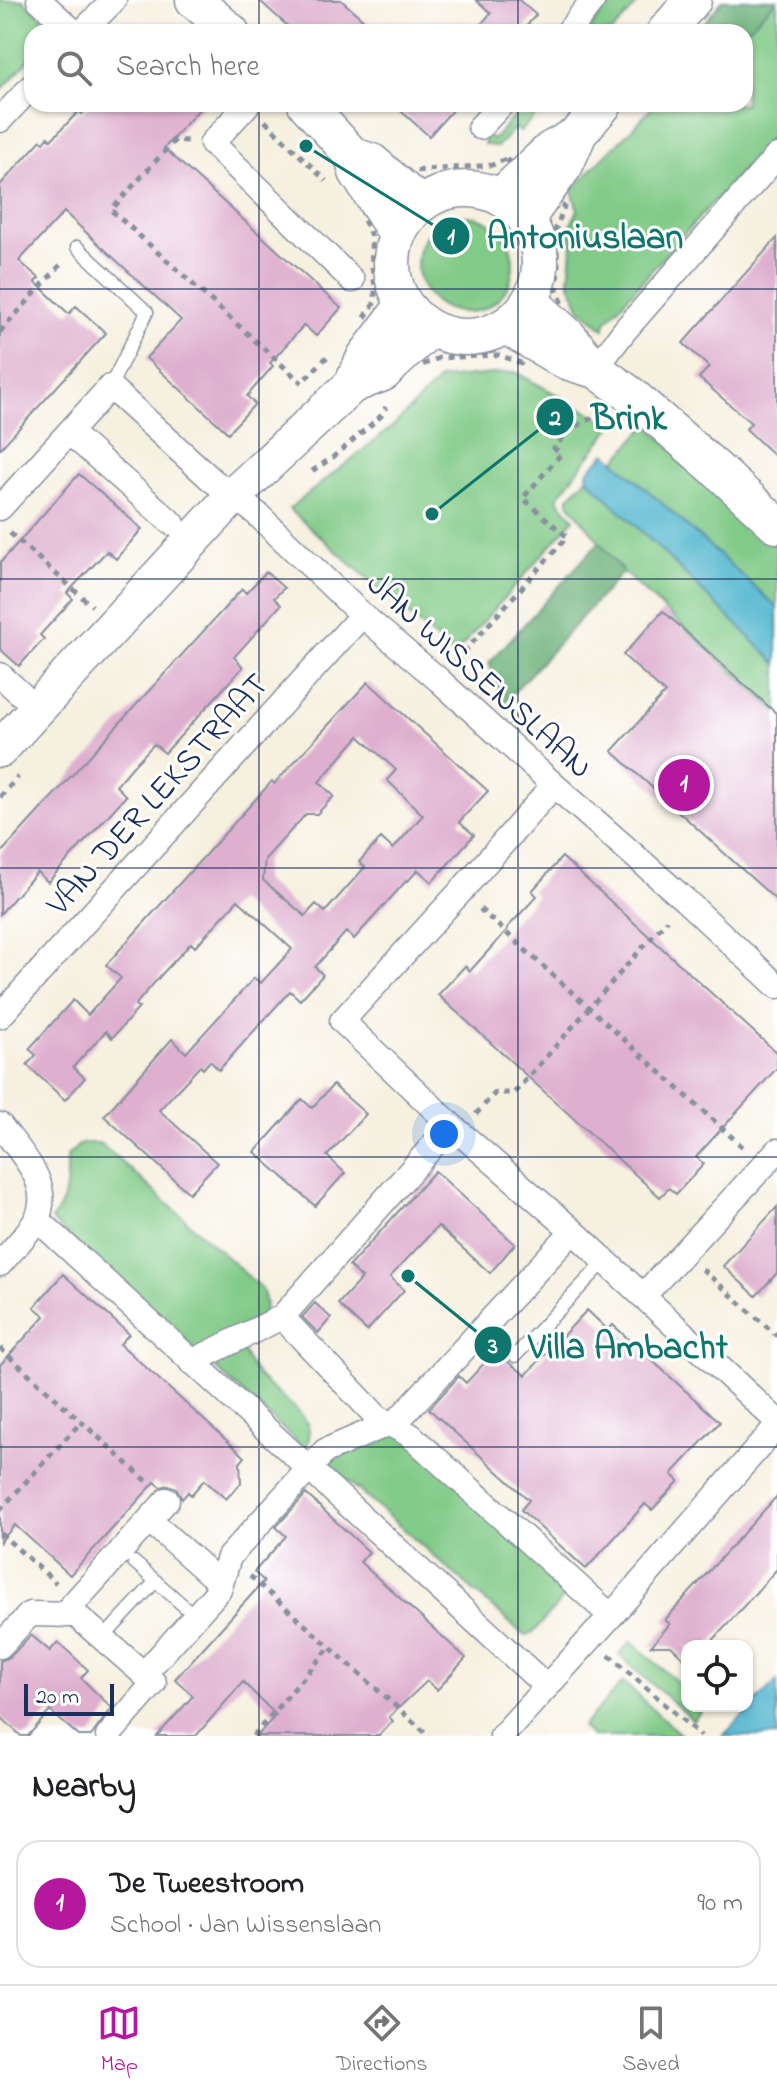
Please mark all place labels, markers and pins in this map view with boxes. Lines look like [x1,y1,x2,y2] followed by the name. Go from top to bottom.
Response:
[431,206,700,266] callout: Antoniuslaan
[535,387,683,447] callout: Brink
[658,755,710,815] pin: 1
[473,1315,744,1375] callout: Villa Ambacht

